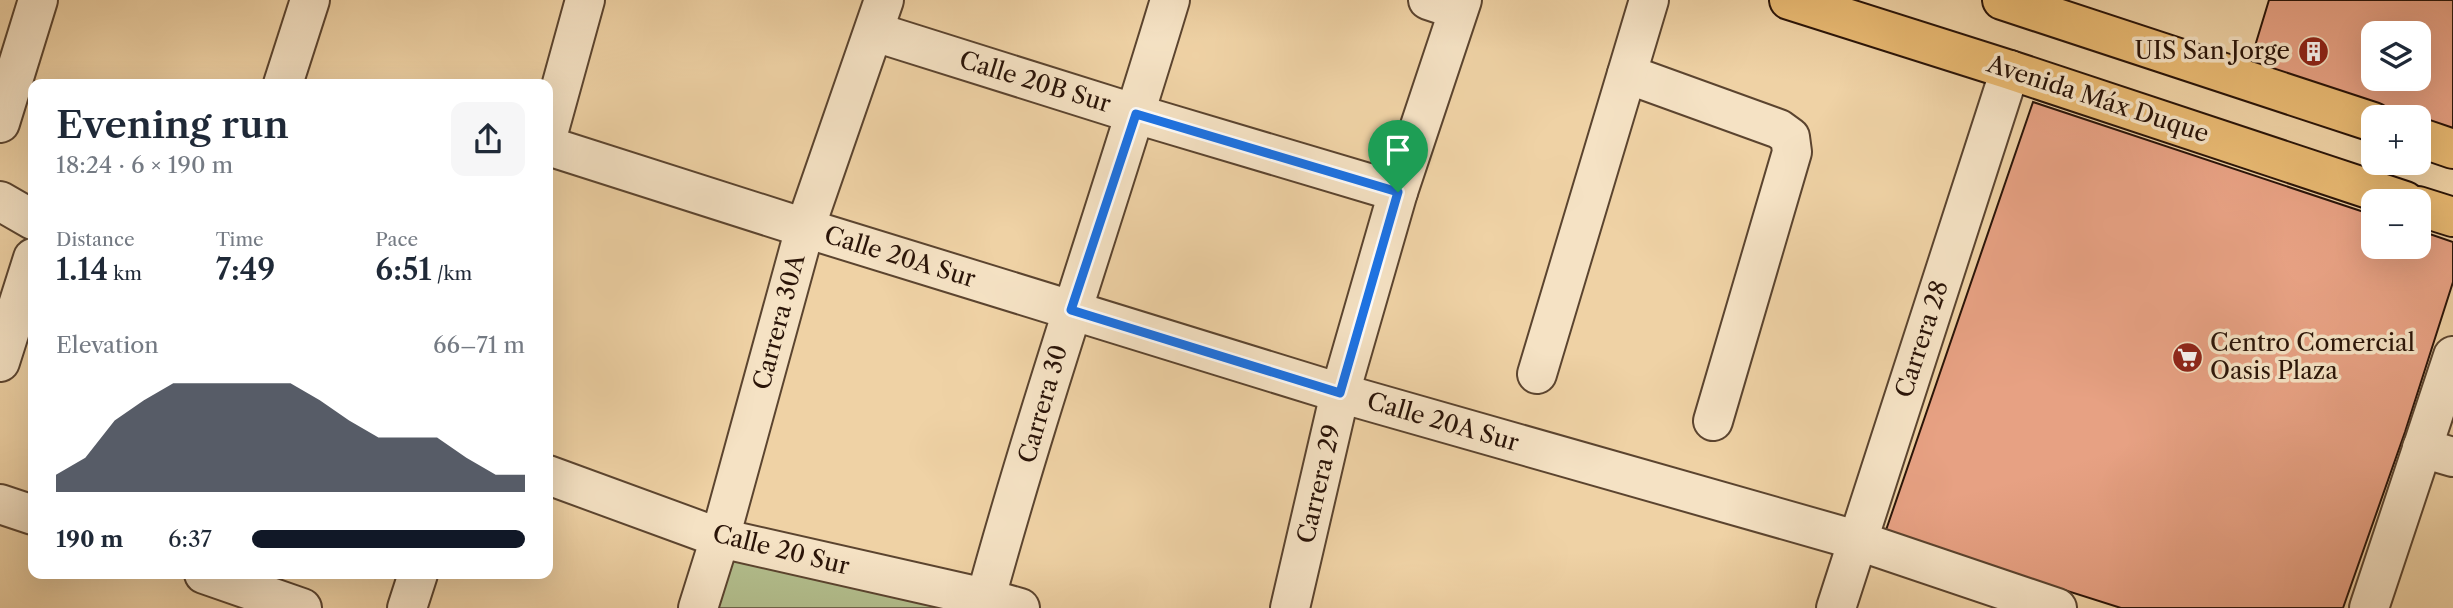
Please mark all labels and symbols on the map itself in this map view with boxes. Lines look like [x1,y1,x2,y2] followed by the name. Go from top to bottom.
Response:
[2296,34,2330,68] building icon: UIS San Jorge
[2134,36,2290,65] place label: UIS San Jorge
[956,45,1114,118] street label: Calle 20B Sur
[1983,49,2213,148] street label: Avenida Máx Duque
[1368,120,1428,192] pin
[821,220,979,293] street label: Calle 20A Sur
[747,250,811,393] street label: Carrera 30A
[1889,277,1954,401] street label: Carrera 28
[2210,328,2415,385] place label: Centro Comercial Oasis Plaza
[2170,340,2204,374] supermarket icon: Centro Comercial Oasis Plaza
[1012,341,1073,466] street label: Carrera 30
[1364,386,1522,457] street label: Calle 20A Sur
[1291,422,1346,546] street label: Carrera 29
[710,519,853,581] street label: Calle 20 Sur

